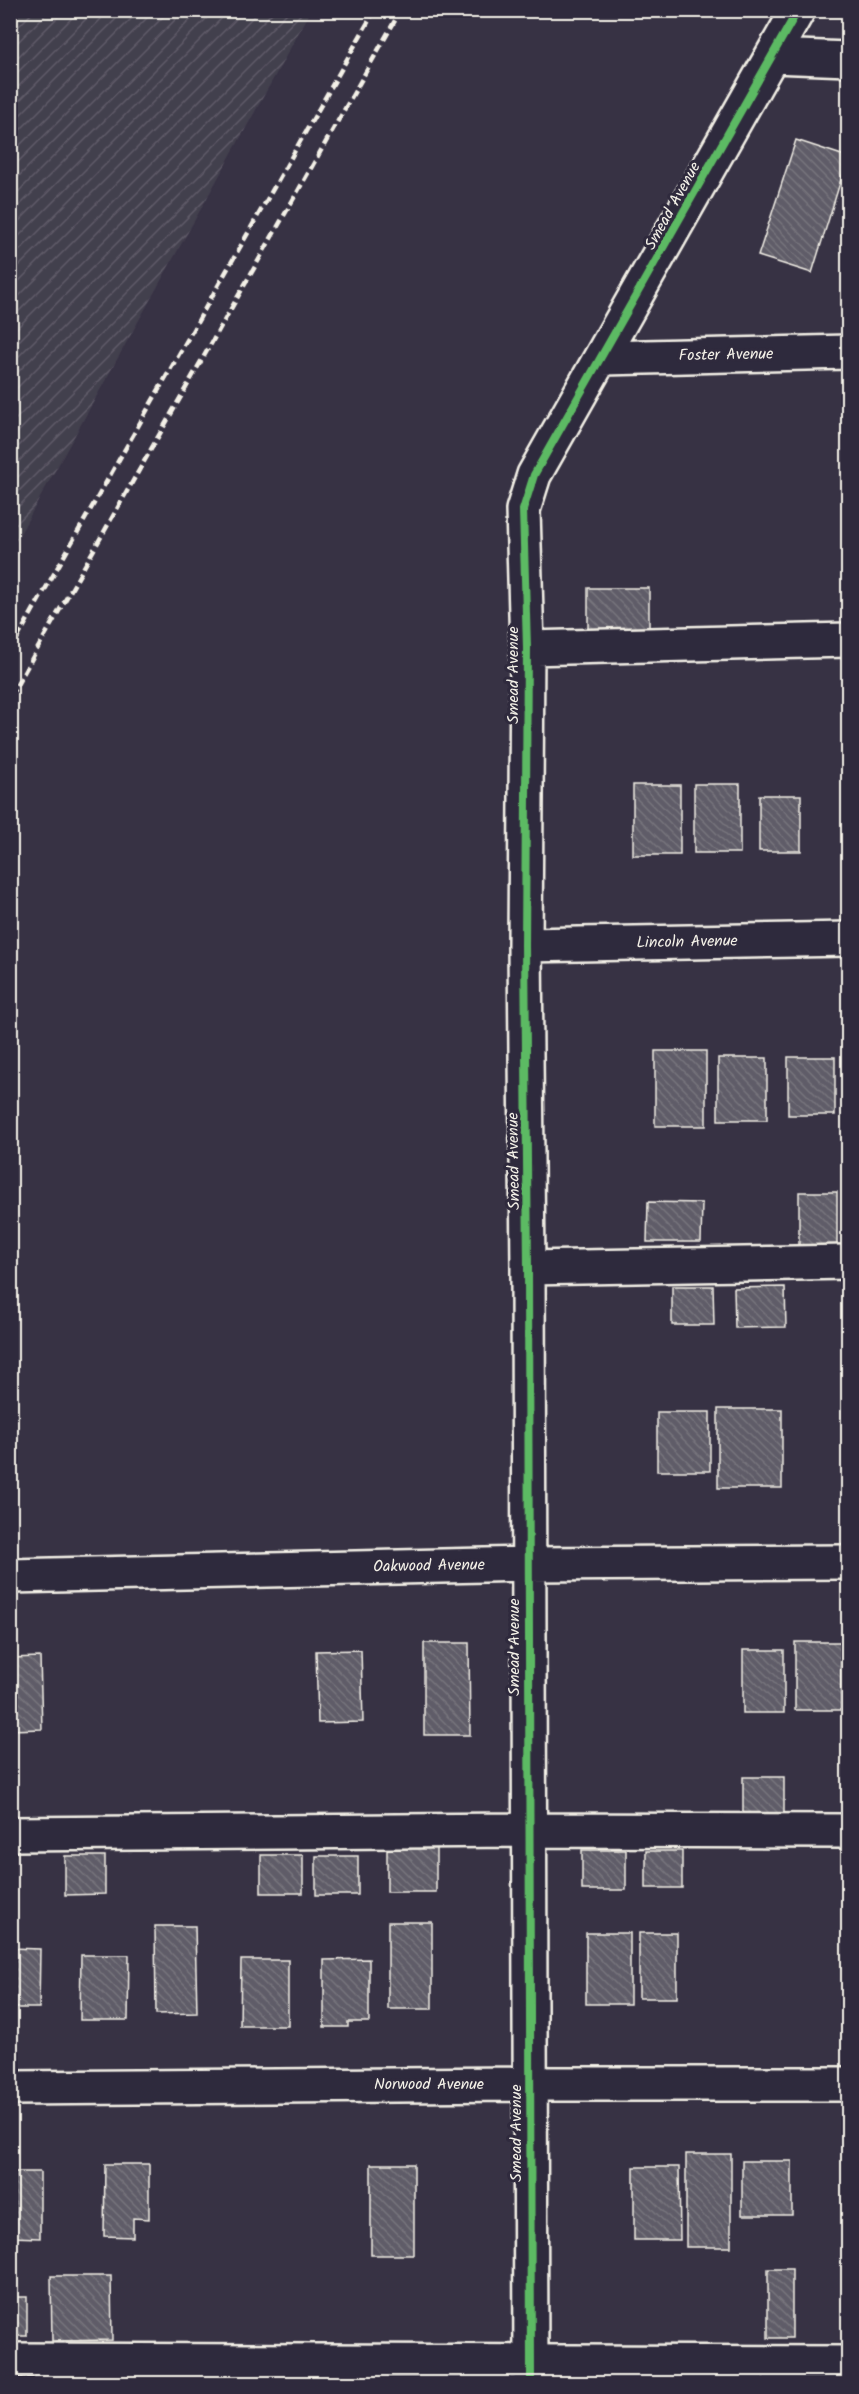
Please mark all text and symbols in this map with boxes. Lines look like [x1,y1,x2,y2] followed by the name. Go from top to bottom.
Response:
[638,157,708,255] street label: Smead Avenue
[678,342,774,368] street label: Foster Avenue
[501,626,526,724] street label: Smead Avenue
[636,929,738,955] street label: Lincoln Avenue
[501,1112,527,1210] street label: Smead Avenue
[373,1553,485,1579] street label: Oakwood Avenue
[502,1598,527,1696] street label: Smead Avenue
[374,2072,484,2097] street label: Norwood Avenue
[504,2084,529,2182] street label: Smead Avenue

